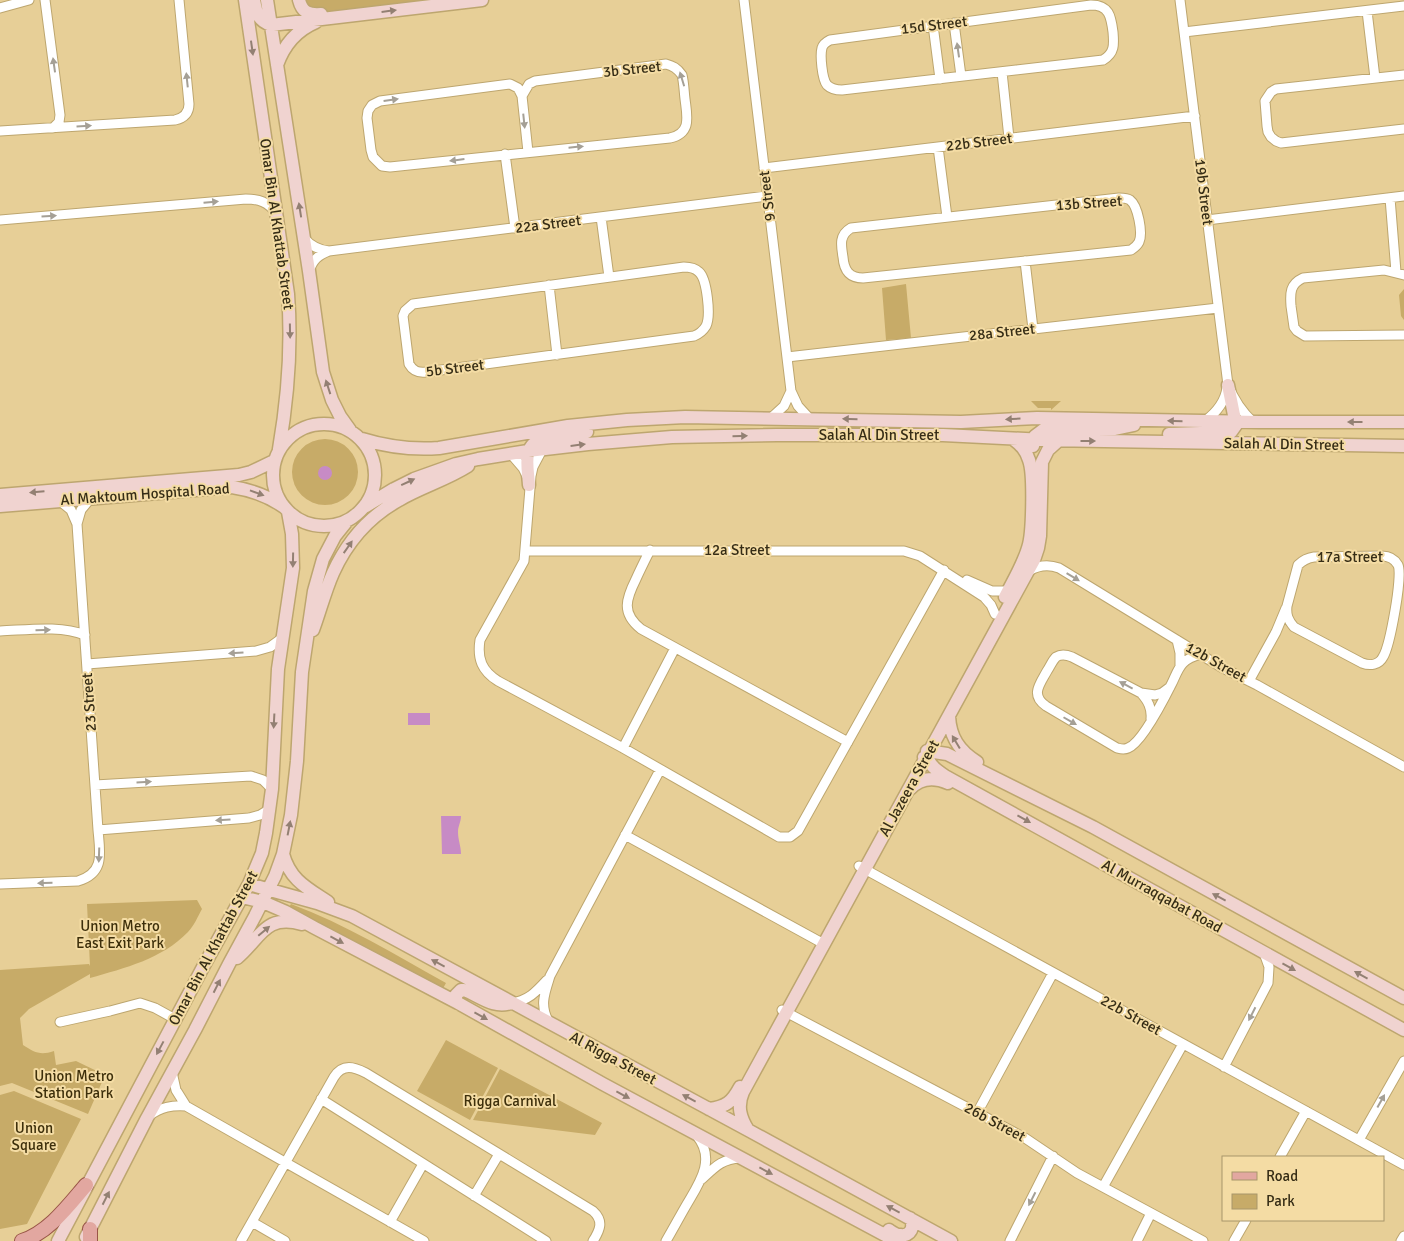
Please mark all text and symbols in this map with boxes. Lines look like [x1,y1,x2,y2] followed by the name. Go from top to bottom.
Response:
[381,7,397,15] one-way arrow
[900,12,968,38] street label: 15d Street
[249,41,257,57] one-way arrow
[953,41,961,57] one-way arrow
[49,56,57,72] one-way arrow
[602,57,662,81] street label: 3b Street
[183,71,191,87] one-way arrow
[677,72,685,87] one-way arrow
[384,96,400,104] one-way arrow
[520,113,528,129] one-way arrow
[76,122,92,130] one-way arrow
[945,129,1013,155] street label: 22b Street
[256,137,298,311] street label: Omar Bin Al Khattab Street
[569,143,585,151] one-way arrow
[449,156,465,164] one-way arrow
[1191,158,1217,226] street label: 19b Street
[755,170,779,222] street label: 9 Street
[1055,192,1123,214] street label: 13b Street
[203,198,219,206] one-way arrow
[295,201,303,217] one-way arrow
[514,211,582,237] street label: 22a Street
[41,212,57,220] one-way arrow
[968,320,1036,344] street label: 28a Street
[287,323,295,339] one-way arrow
[425,356,485,380] street label: 5b Street
[323,379,331,394] one-way arrow
[842,415,858,423] one-way arrow
[1005,415,1021,423] one-way arrow
[1167,417,1183,425] one-way arrow
[1347,418,1363,426] one-way arrow
[819,426,939,444] street label: Salah Al Din Street
[732,432,748,440] one-way arrow
[1224,434,1344,454] street label: Salah Al Din Street
[1080,437,1096,445] one-way arrow
[570,441,586,449] one-way arrow
[401,478,415,486] one-way arrow
[60,479,230,509] street label: Al Maktoum Hospital Road
[28,488,44,496] one-way arrow
[250,489,265,497] one-way arrow
[343,540,353,553] one-way arrow
[704,541,770,559] street label: 12a Street
[1317,548,1383,566] street label: 17a Street
[289,552,297,568] one-way arrow
[1067,572,1080,581] one-way arrow
[35,626,51,634] one-way arrow
[1183,638,1249,686] street label: 12b Street
[228,649,244,657] one-way arrow
[78,672,100,732] street label: 23 Street
[1118,681,1133,689] one-way arrow
[270,713,278,729] one-way arrow
[1063,716,1076,725] one-way arrow
[952,735,961,748] one-way arrow
[875,737,943,839] street label: Al Jazeera Street
[136,778,152,786] one-way arrow
[1018,815,1031,824] one-way arrow
[215,817,231,825] one-way arrow
[285,819,293,835] one-way arrow
[95,847,103,863] one-way arrow
[1099,855,1225,937] street label: Al Murraqqabat Road
[165,868,261,1028] street label: Omar Bin Al Khattab Street
[37,879,53,887] one-way arrow
[1211,893,1226,901] one-way arrow
[76,917,164,952] park label: Union Metro East Exit Park
[257,925,270,936] one-way arrow
[330,936,344,944] one-way arrow
[431,959,445,967] one-way arrow
[1281,963,1296,971] one-way arrow
[1354,971,1369,979] one-way arrow
[213,979,221,994] one-way arrow
[1098,991,1164,1039] street label: 22b Street
[1248,1007,1256,1021] one-way arrow
[473,1012,488,1020] one-way arrow
[567,1028,659,1088] street label: Al Rigga Street
[156,1040,164,1055] one-way arrow
[34,1067,114,1102] park label: Union Metro Station Park
[615,1091,630,1099] one-way arrow
[464,1092,556,1110] park label: Rigga Carnival
[682,1094,695,1103] one-way arrow
[1377,1094,1386,1107] one-way arrow
[961,1098,1029,1146] street label: 26b Street
[12,1119,56,1154] park label: Union Square
[1222,1156,1384,1221] legend
[759,1167,773,1176] one-way arrow
[1266,1167,1298,1185] text: Road
[102,1191,110,1205] one-way arrow
[1028,1191,1036,1206] one-way arrow
[1266,1192,1295,1210] text: Park
[886,1205,901,1213] one-way arrow

